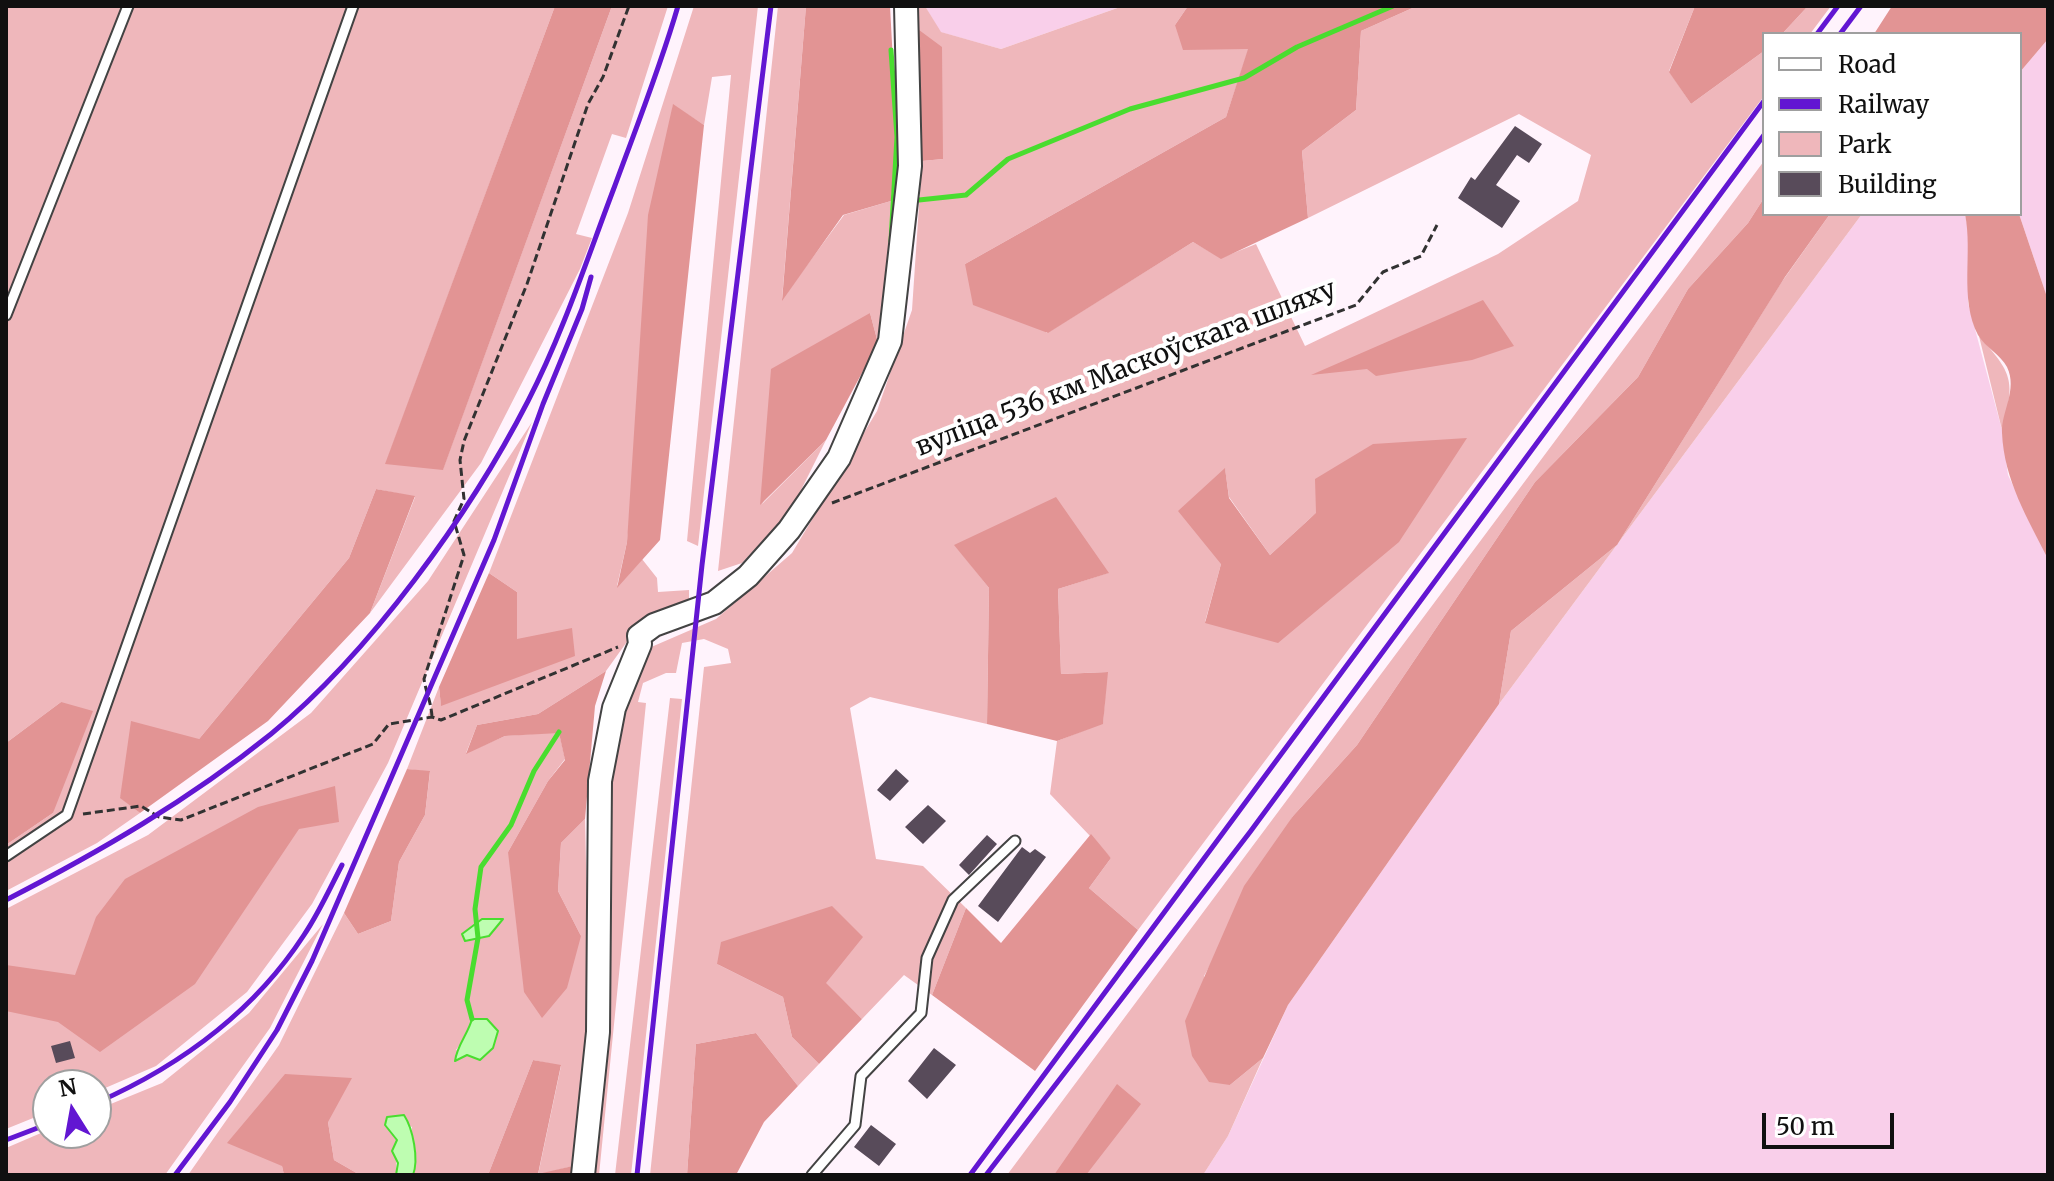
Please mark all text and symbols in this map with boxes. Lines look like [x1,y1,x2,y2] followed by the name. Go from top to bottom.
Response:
[1762,32,2022,216] legend
[1838,49,1896,80] text: Road
[1838,89,1929,120] text: Railway
[1838,129,1891,160] text: Park
[1838,169,1937,200] text: Building
[911,274,1341,464] street label: вуліца 536 км Маскоўскага шляху
[32,1069,112,1149] north arrow
[57,1072,79,1103] text: N
[1766,1097,1898,1147] scale bar
[1776,1111,1835,1142] text: 50 m

